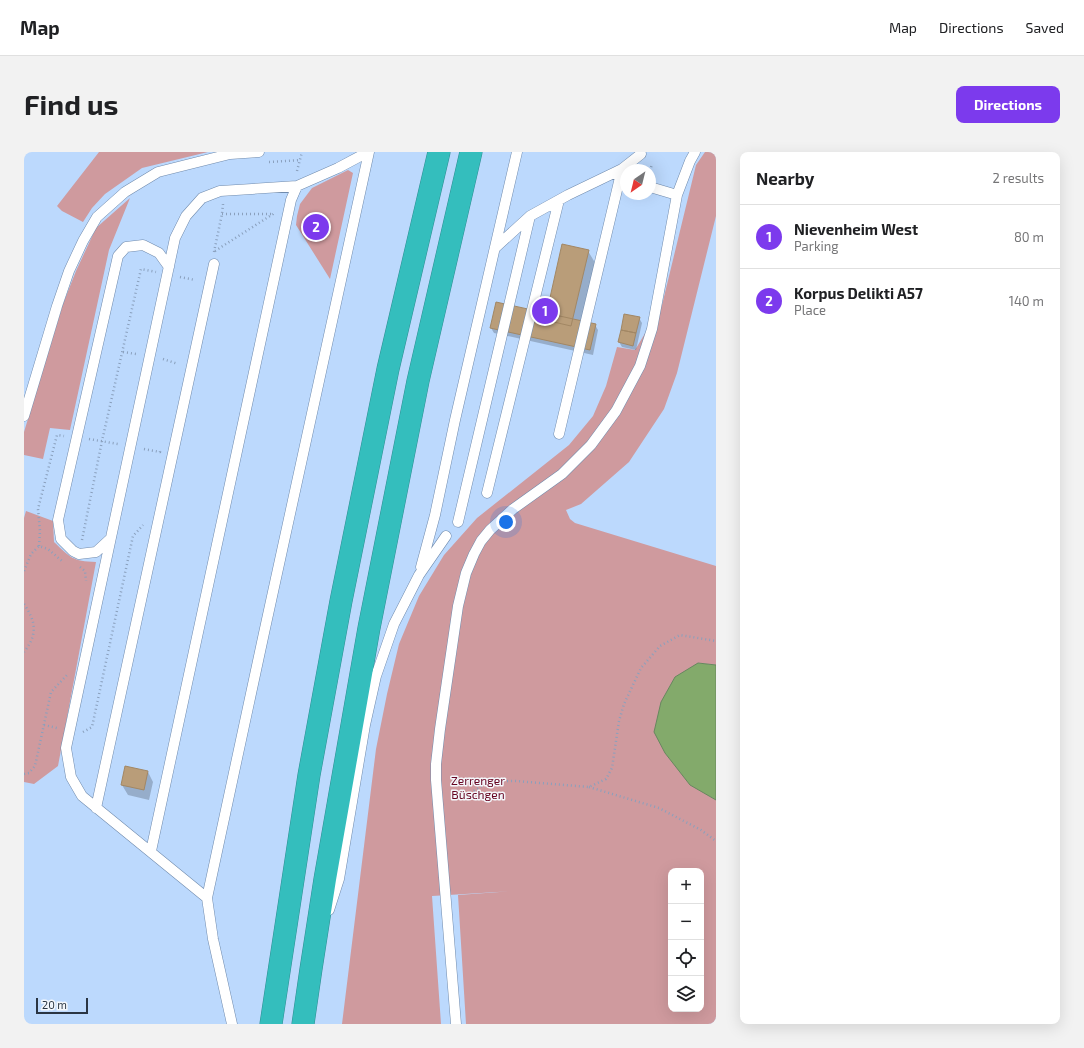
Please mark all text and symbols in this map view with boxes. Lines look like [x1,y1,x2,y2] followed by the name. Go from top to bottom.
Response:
[20,16,60,39] text: Map
[889,19,917,36] text: Map
[939,19,1004,36] text: Directions
[1026,19,1064,36] text: Saved
[956,86,1060,123] button: Directions
[24,87,118,121] text: Find us
[620,164,656,200] north arrow
[756,168,814,188] text: Nearby
[992,170,1044,186] text: 2 results
[303,212,329,242] pin: 2
[794,220,918,238] text: Nievenheim West
[766,229,772,245] text: 1
[1014,229,1044,245] text: 80 m
[794,238,839,254] text: Parking
[794,284,923,302] text: Korpus Delikti A57
[765,293,773,309] text: 2
[1009,293,1044,309] text: 140 m
[532,296,558,326] pin: 1
[794,302,826,318] text: Place
[496,512,516,532] your location
[451,773,505,801] park label: Zerrenger Büschgen
[668,868,704,1012] map controls
[668,868,704,904] button: +
[668,904,704,940] button: −
[668,940,704,976] button: locate
[668,976,704,1012] button: layers
[36,996,88,1015] scale bar
[42,998,67,1011] text: 20 m

